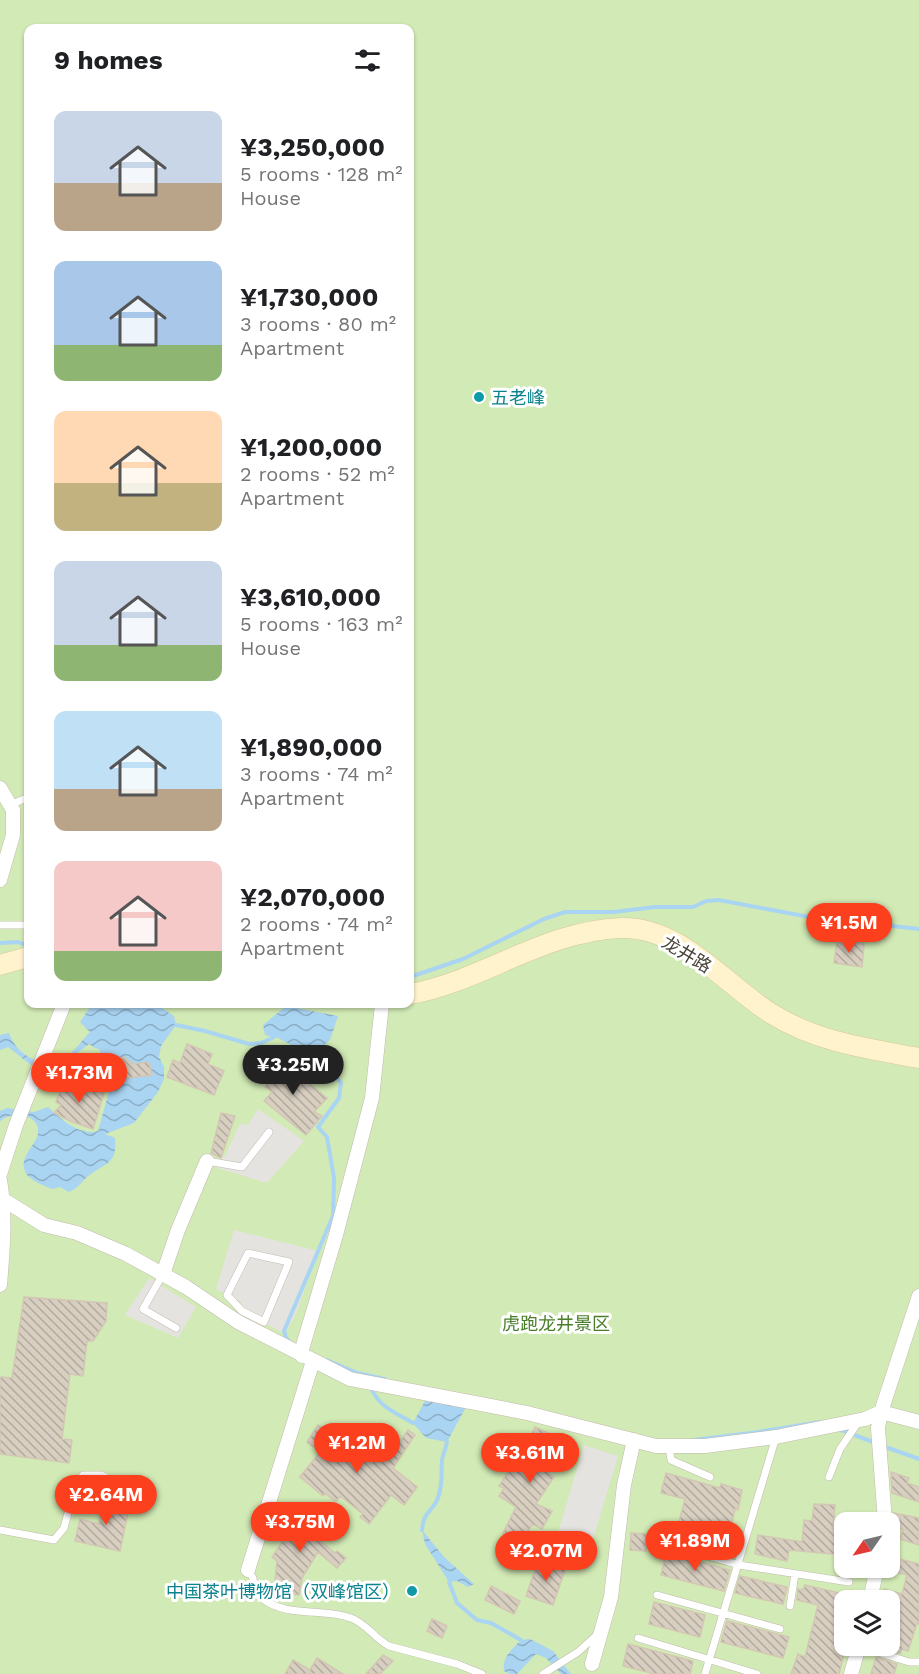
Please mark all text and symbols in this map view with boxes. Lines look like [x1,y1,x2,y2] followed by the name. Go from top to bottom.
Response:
[351,44,384,77] icon: filters
[54,45,163,75] text: 9 homes
[240,132,385,162] text: ¥3,250,000
[102,135,174,207] icon: home
[240,162,403,186] text: 5 rooms · 128 m²
[240,186,301,210] text: House
[240,282,378,312] text: ¥1,730,000
[102,285,174,357] icon: home
[240,312,396,336] text: 3 rooms · 80 m²
[240,336,344,360] text: Apartment
[491,387,545,408] place label: 五老峰
[472,390,486,404] marker: 五老峰
[240,432,382,462] text: ¥1,200,000
[102,435,174,507] icon: home
[240,462,395,486] text: 2 rooms · 52 m²
[240,486,344,510] text: Apartment
[240,582,381,612] text: ¥3,610,000
[102,585,174,657] icon: home
[240,612,402,636] text: 5 rooms · 163 m²
[240,636,301,660] text: House
[240,732,382,762] text: ¥1,890,000
[102,735,174,807] icon: home
[240,762,393,786] text: 3 rooms · 74 m²
[240,786,344,810] text: Apartment
[240,882,385,912] text: ¥2,070,000
[102,885,174,957] icon: home
[807,903,891,954] pin: ¥1.5M
[820,910,878,934] text: ¥1.5M
[240,912,393,936] text: 2 rooms · 74 m²
[658,931,716,977] street label: 龙井路
[240,936,344,960] text: Apartment
[244,1045,342,1096] pin: ¥3.25M
[257,1052,329,1076] text: ¥3.25M
[30,1053,128,1104] pin: ¥1.73M
[45,1060,113,1084] text: ¥1.73M
[502,1313,610,1334] park label: 虎跑龙井景区
[315,1423,399,1474] pin: ¥1.2M
[328,1430,386,1454] text: ¥1.2M
[481,1433,579,1484] pin: ¥3.61M
[495,1440,565,1464] text: ¥3.61M
[57,1475,155,1526] pin: ¥2.64M
[69,1482,143,1506] text: ¥2.64M
[251,1502,349,1553] pin: ¥3.75M
[265,1509,335,1533] text: ¥3.75M
[834,1512,900,1578] north arrow
[834,1512,900,1656] map controls
[646,1521,744,1572] pin: ¥1.89M
[660,1528,730,1552] text: ¥1.89M
[497,1531,595,1582] pin: ¥2.07M
[509,1538,583,1562] text: ¥2.07M
[166,1581,400,1602] place label: 中国茶叶博物馆（双峰馆区）
[405,1584,419,1598] marker: 中国茶叶博物馆（双峰馆区）
[834,1590,900,1656] button: layers

